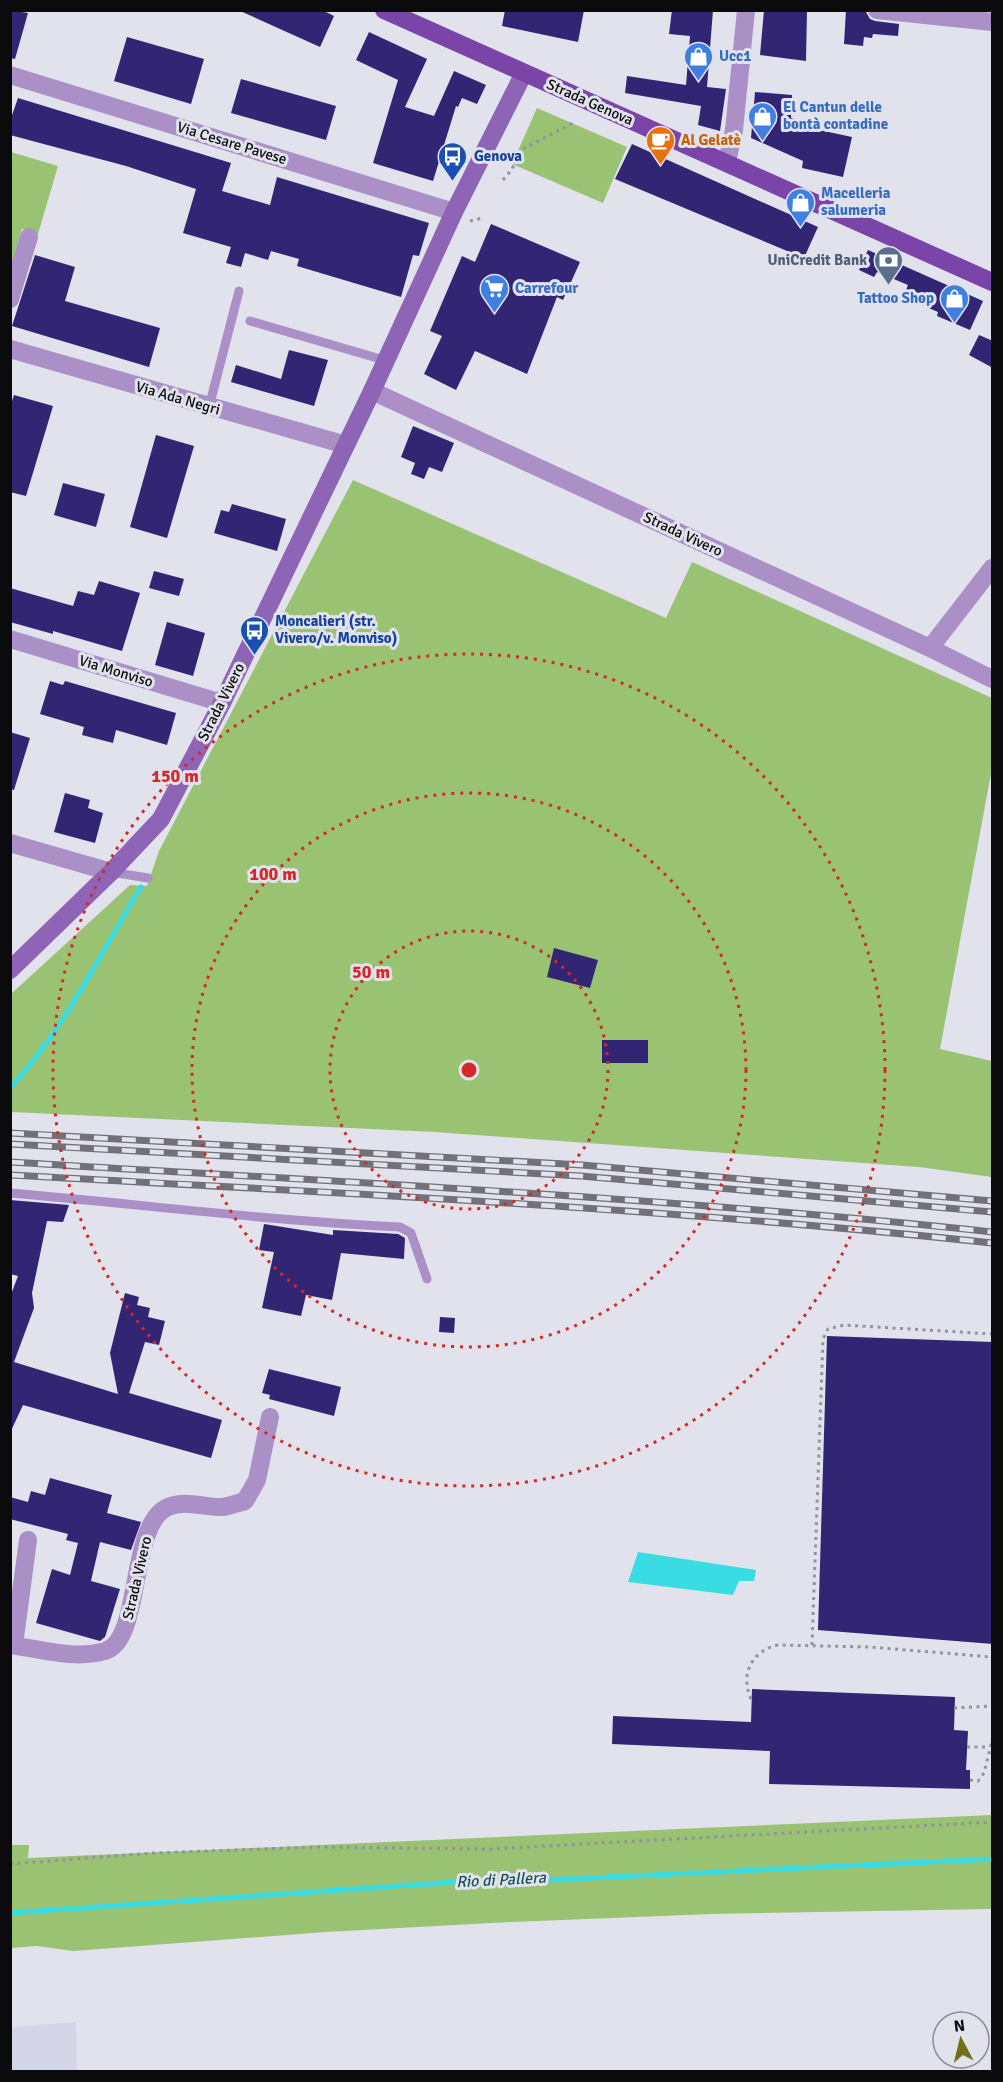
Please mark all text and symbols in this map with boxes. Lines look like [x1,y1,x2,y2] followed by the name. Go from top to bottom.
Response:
[682,40,714,82] shop icon: Ucc1
[719,47,751,65] place label: Ucc1
[544,75,636,129] street label: Strada Genova
[783,98,888,133] place label: El Cantun delle bontà contadine
[746,100,778,142] shop icon: El Cantun delle bontà contadine
[175,118,289,168] street label: Via Cesare Pavese
[644,124,676,166] cafe icon: Al Gelatè
[681,131,741,149] place label: Al Gelatè
[437,140,469,182] bus stop icon: Genova
[474,147,522,165] place label: Genova
[821,184,891,219] place label: Macelleria salumeria
[784,186,816,228] shop icon: Macelleria salumeria
[872,244,904,286] bank icon: UniCredit Bank
[767,251,867,269] place label: UniCredit Bank
[478,272,510,314] supermarket icon: Carrefour
[515,279,578,297] place label: Carrefour
[939,282,971,324] shop icon: Tattoo Shop
[857,289,934,307] place label: Tattoo Shop
[134,377,222,419] street label: Via Ada Negri
[641,508,726,560] street label: Strada Vivero
[275,612,397,647] place label: Moncalieri (str. Vivero/v. Monviso)
[238,614,270,656] bus stop icon: Moncalieri (str. Vivero/v. Monviso)
[77,651,155,691] street label: Via Monviso
[194,660,248,744] street label: Strada Vivero
[151,765,199,787] text: 150 m
[249,863,297,885] text: 100 m
[352,961,390,983] text: 50 m
[459,1060,479,1080] centre of rings
[119,1534,155,1621] street label: Strada Vivero
[456,1868,547,1892] water label: Rio di Pallera
[931,2010,991,2070] north arrow
[953,2016,966,2037] text: N

